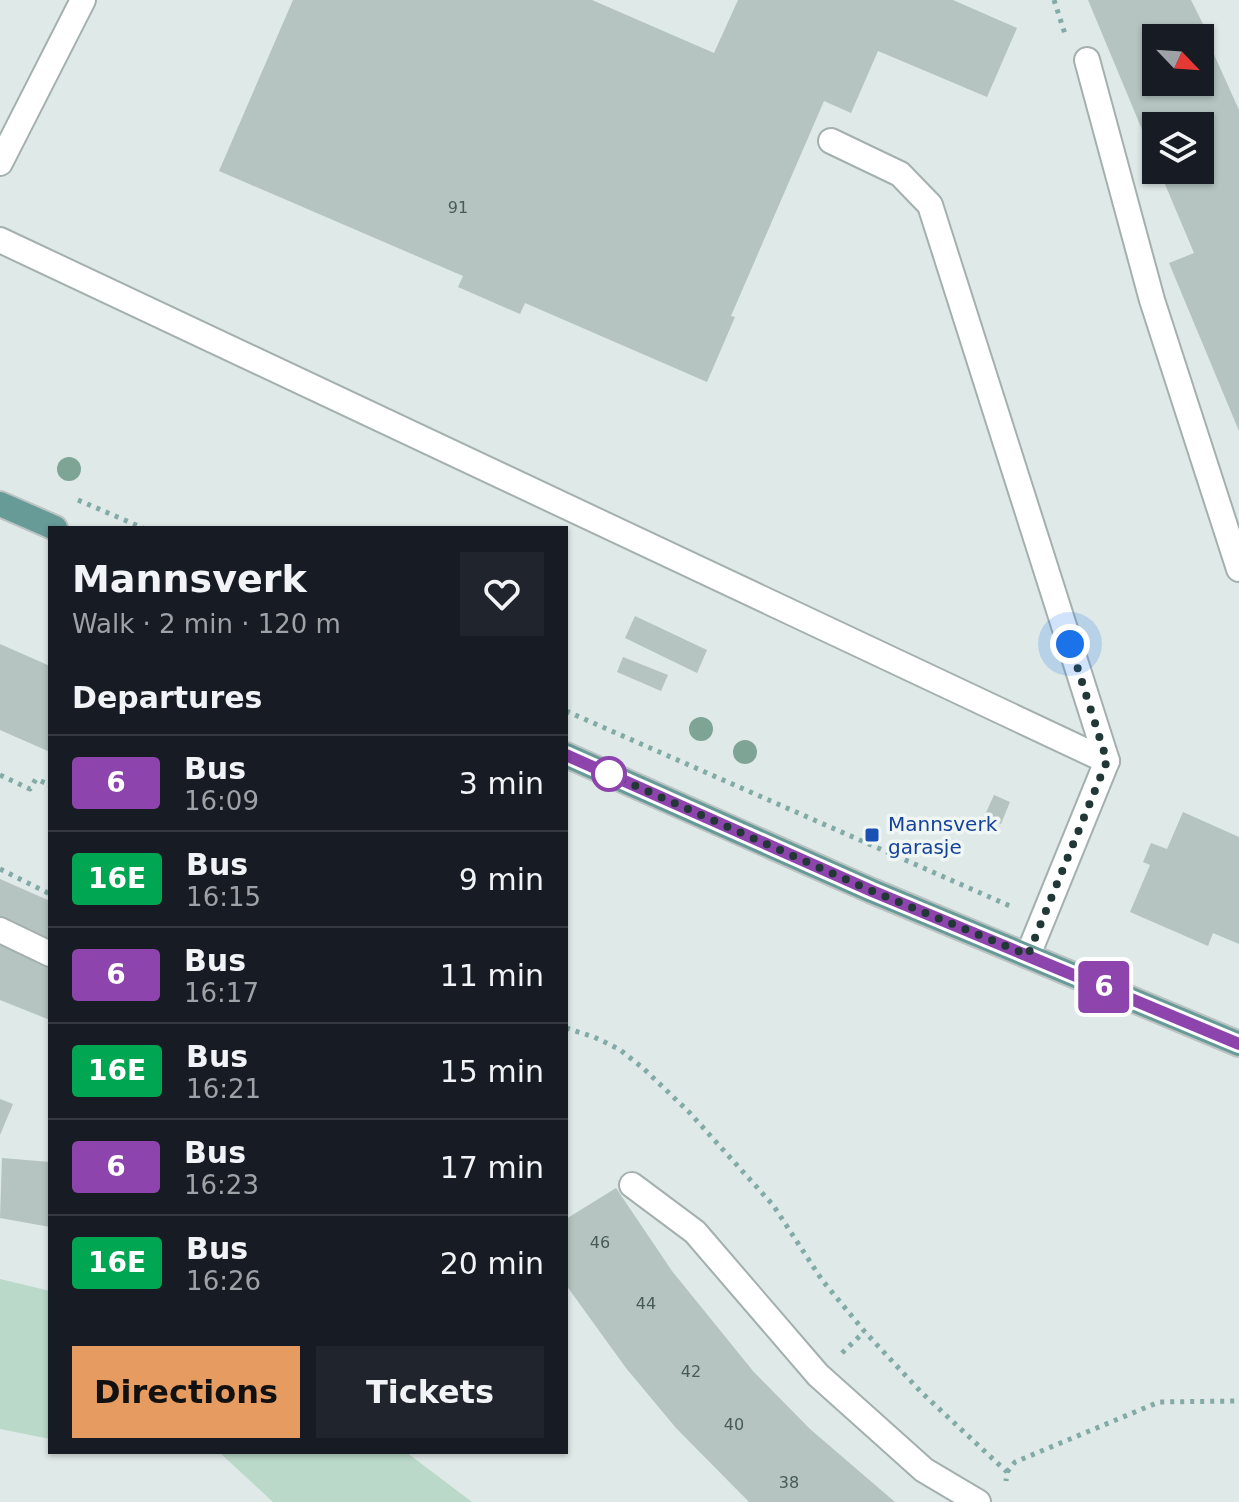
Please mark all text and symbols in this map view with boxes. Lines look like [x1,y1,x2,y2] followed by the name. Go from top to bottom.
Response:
[1142,24,1214,96] north arrow
[1142,24,1214,184] map controls
[1142,112,1214,184] button: layers
[448,198,468,217] house number: 91
[460,552,544,636] button: heart
[72,557,307,601] text: Mannsverk
[72,609,341,639] text: Walk · 2 min · 120 m
[1050,624,1090,664] your location
[72,680,262,715] text: Departures
[184,751,246,786] text: Bus
[592,757,626,791] unlabelled marker
[106,766,126,799] text: 6
[459,766,544,801] text: 3 min
[184,786,259,816] text: 16:09
[888,812,998,859] place label: Mannsverk garasje
[863,826,881,844] marker: Mannsverk garasje
[186,847,248,882] text: Bus
[88,862,146,895] text: 16E
[459,862,544,897] text: 9 min
[186,882,261,912] text: 16:15
[184,943,246,978] text: Bus
[106,958,126,991] text: 6
[440,958,544,993] text: 11 min
[1078,961,1130,1013] line badge: 6
[1094,970,1114,1003] text: 6
[184,978,259,1008] text: 16:17
[186,1039,248,1074] text: Bus
[88,1054,146,1087] text: 16E
[440,1054,544,1089] text: 15 min
[186,1074,261,1104] text: 16:21
[184,1135,246,1170] text: Bus
[106,1150,126,1183] text: 6
[440,1150,544,1185] text: 17 min
[184,1170,259,1200] text: 16:23
[186,1231,248,1266] text: Bus
[590,1233,610,1252] house number: 46
[88,1246,146,1279] text: 16E
[440,1246,544,1281] text: 20 min
[186,1266,261,1296] text: 16:26
[636,1294,656,1313] house number: 44
[72,1346,300,1438] button: Directions
[316,1346,544,1438] button: Tickets
[681,1362,701,1381] house number: 42
[724,1415,744,1434] house number: 40
[779,1473,799,1492] house number: 38

